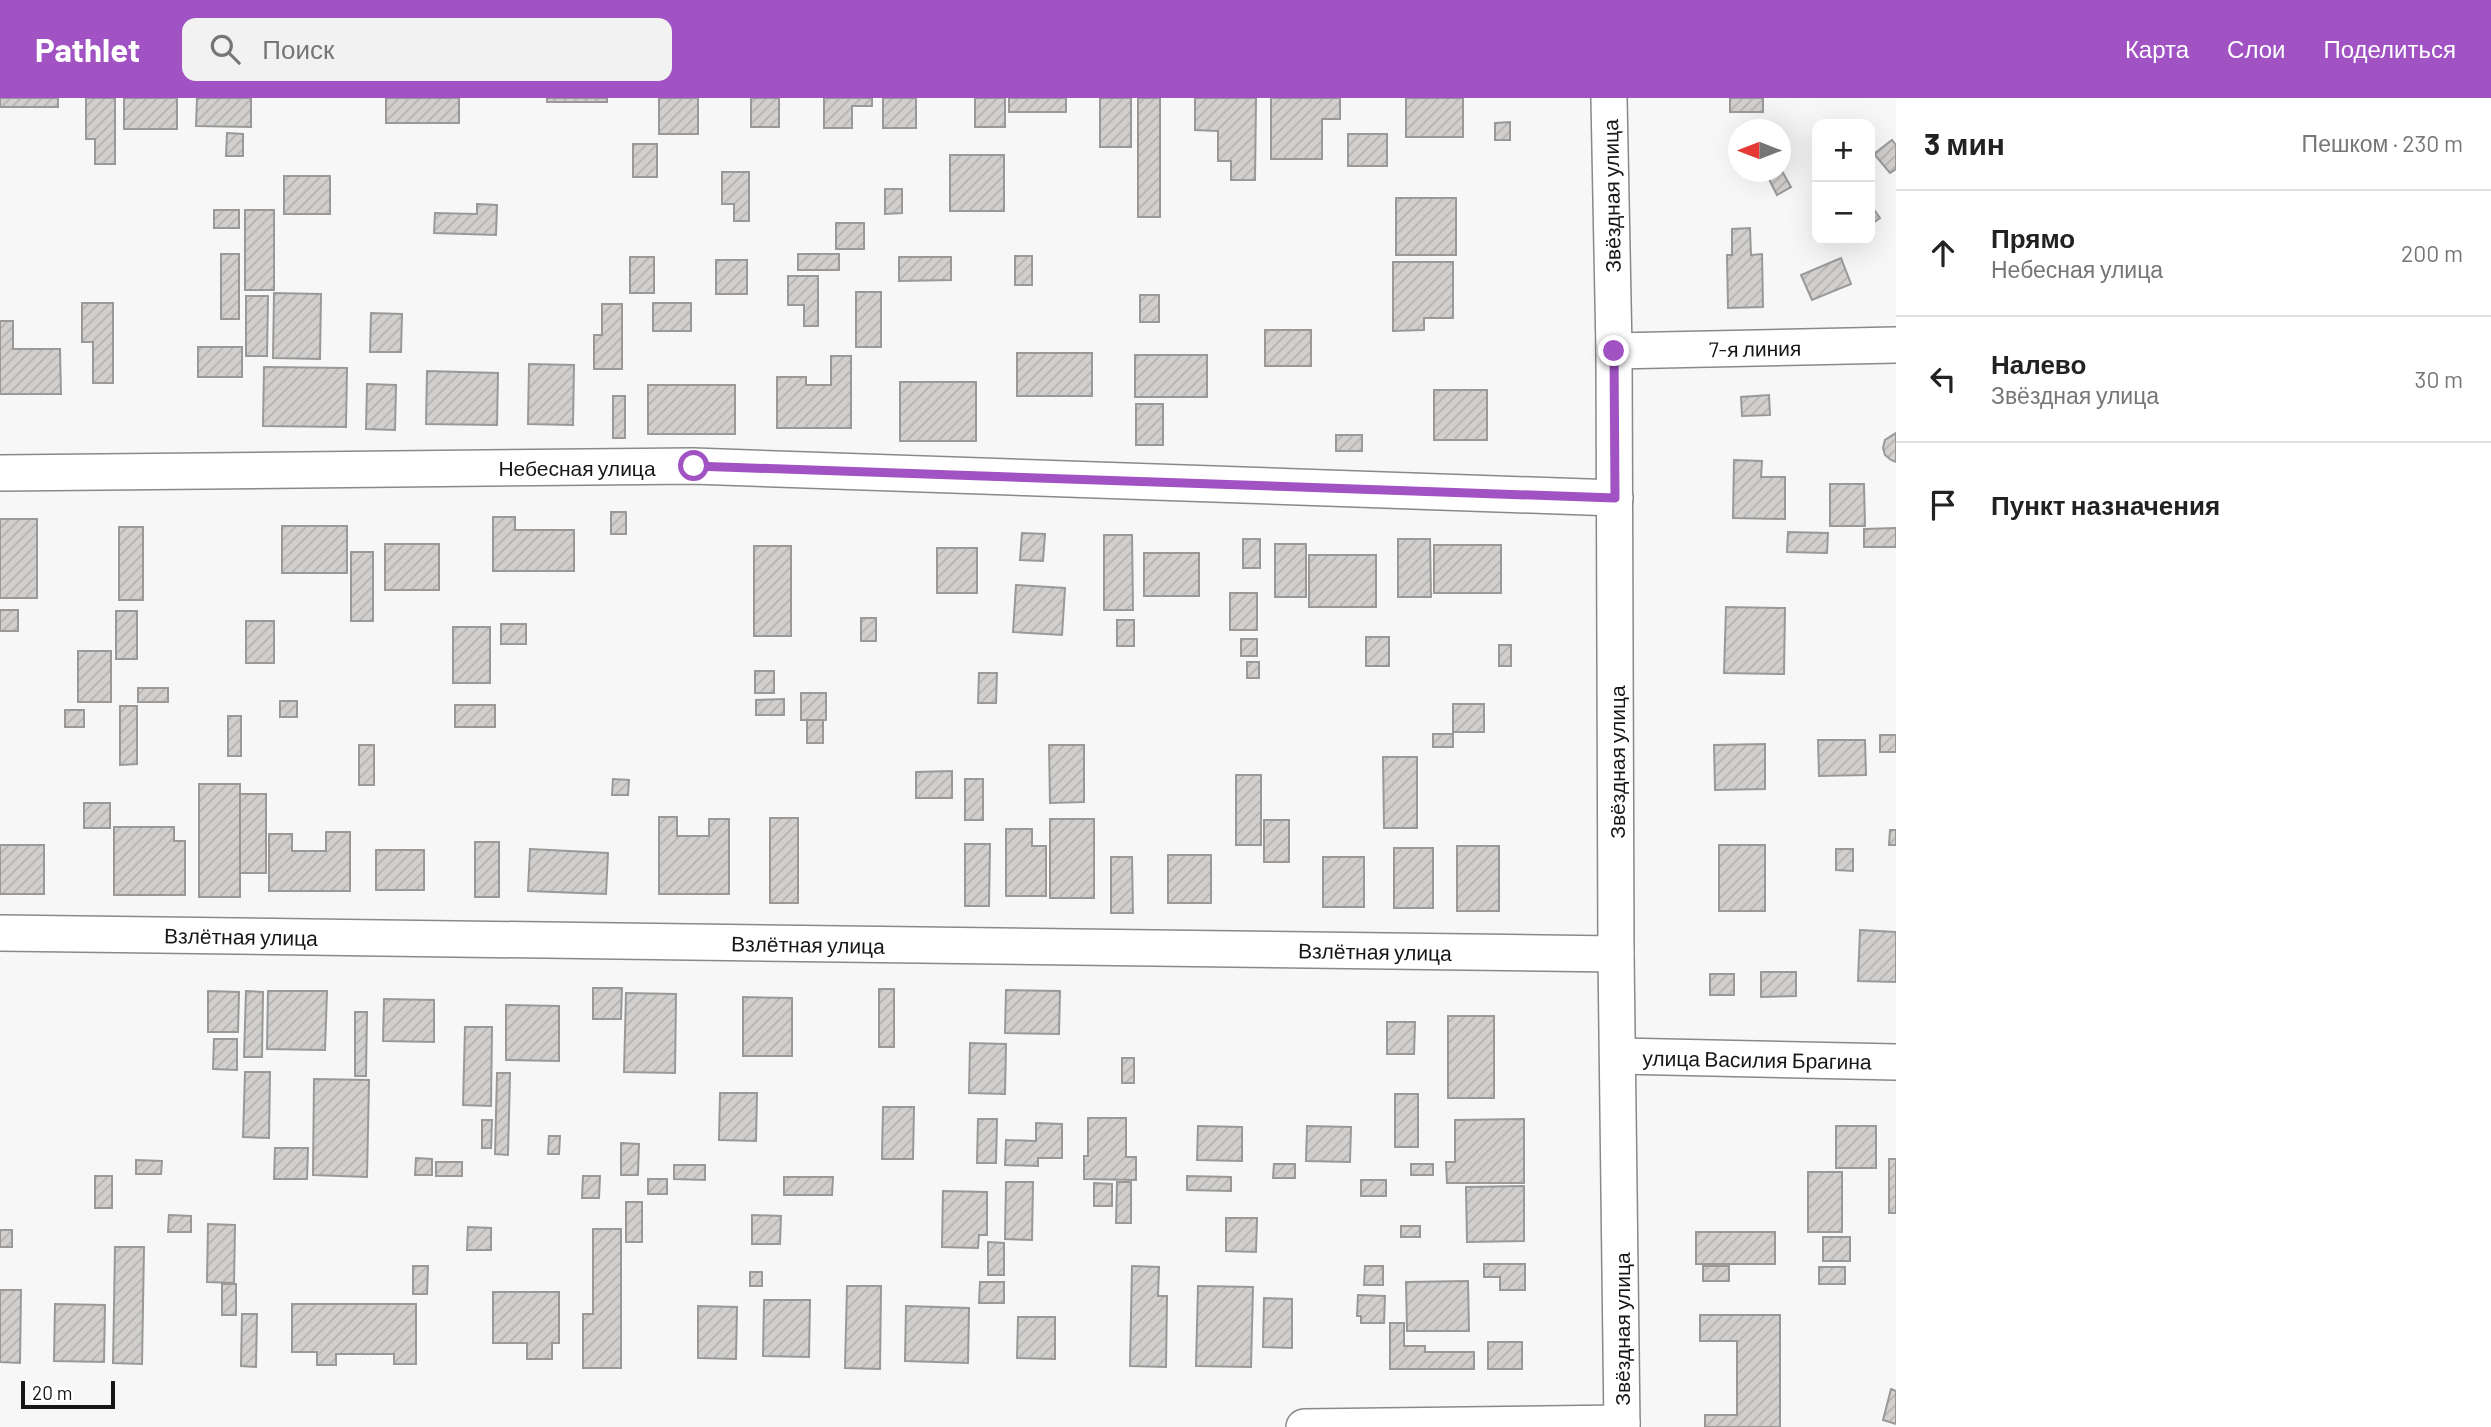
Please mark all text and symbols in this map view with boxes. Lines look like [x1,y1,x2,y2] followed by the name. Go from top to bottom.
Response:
[182,18,672,81] search box
[35,29,140,69] text: Pathlet
[206,30,244,68] icon: search
[262,33,334,64] text: Поиск
[2125,34,2189,63] text: Карта
[2227,34,2285,63] text: Слои
[2323,34,2456,63] text: Поделиться
[1597,119,1625,273] street label: Звёздная улица
[1728,119,1791,182] north arrow
[1812,119,1875,245] map controls
[1812,119,1875,182] button: +
[1924,125,2005,161] text: 3 мин
[2302,129,2463,157] text: Пешком · 230 m
[1812,182,1875,245] button: −
[1991,222,2075,253] text: Прямо
[1924,234,1962,272] icon: ahead
[2401,239,2463,267] text: 200 m
[1991,255,2163,283] text: Небесная улица
[1598,335,1629,366] route end
[1709,335,1801,361] street label: 7-я линия
[1991,348,2086,379] text: Налево
[1924,360,1962,398] icon: left
[2415,365,2463,393] text: 30 m
[1991,381,2159,409] text: Звёздная улица
[678,450,709,481] route start
[498,455,656,480] street label: Небесная улица
[1924,486,1962,524] icon: arrive
[1991,489,2220,520] text: Пункт назначения
[1604,685,1629,839] street label: Звёздная улица
[164,922,318,950] street label: Взлётная улица
[731,930,885,958] street label: Взлётная улица
[1298,937,1452,965] street label: Взлётная улица
[1642,1045,1872,1074] street label: улица Василия Брагина
[1609,1252,1634,1406] street label: Звёздная улица
[21,1378,116,1410] scale bar
[32,1381,72,1404] text: 20 m

